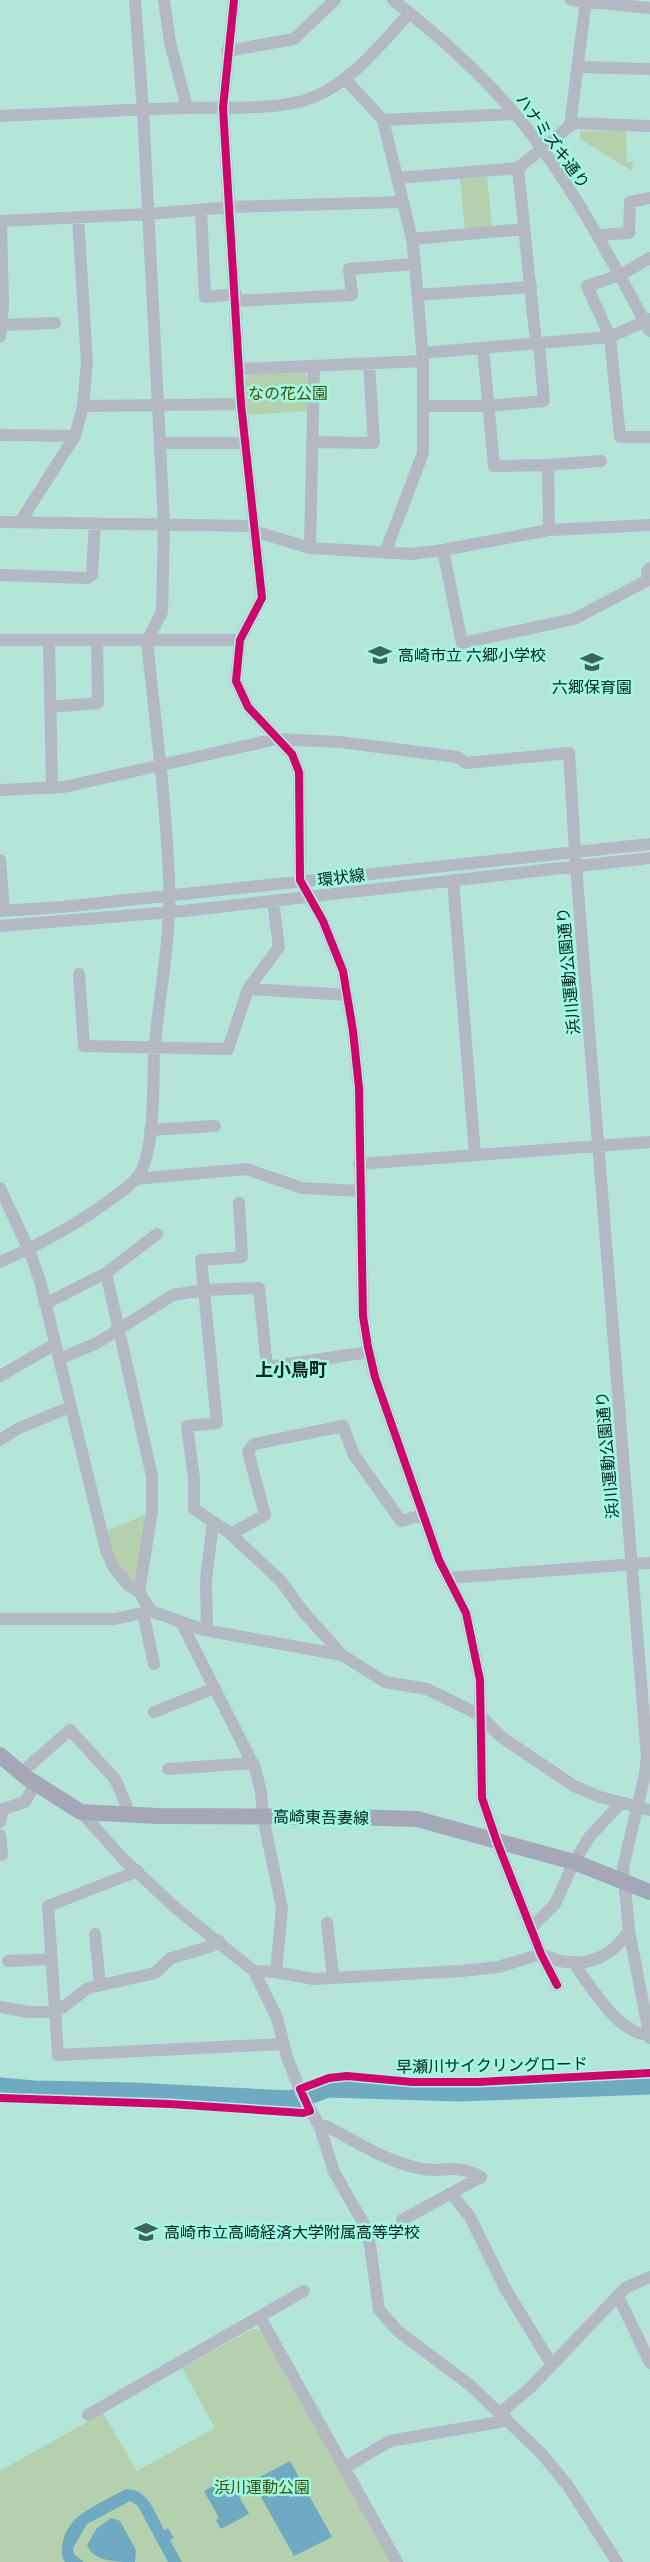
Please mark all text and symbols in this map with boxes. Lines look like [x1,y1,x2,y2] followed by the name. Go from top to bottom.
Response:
[513,90,594,192] street label: ハナミズキ通り
[248,383,328,402] park label: なの花公園
[367,642,393,668] school or university icon: 高崎市立 六郷小学校
[398,645,546,664] place label: 高崎市立 六郷小学校
[579,649,605,675] school or university icon: 六郷保育園
[552,677,632,696] place label: 六郷保育園
[316,864,366,889] street label: 環状線
[552,906,583,1036] street label: 浜川運動公園通り
[255,1358,327,1380] district label: 上小鳥町
[591,1390,622,1520] street label: 浜川運動公園通り
[273,1806,369,1827] street label: 高崎東吾妻線
[396,2053,588,2076] street label: 早瀬川サイクリングロード
[133,2219,159,2245] school or university icon: 高崎市立高崎経済大学附属高等学校
[164,2222,420,2241] place label: 高崎市立高崎経済大学附属高等学校
[214,2477,310,2496] park label: 浜川運動公園

